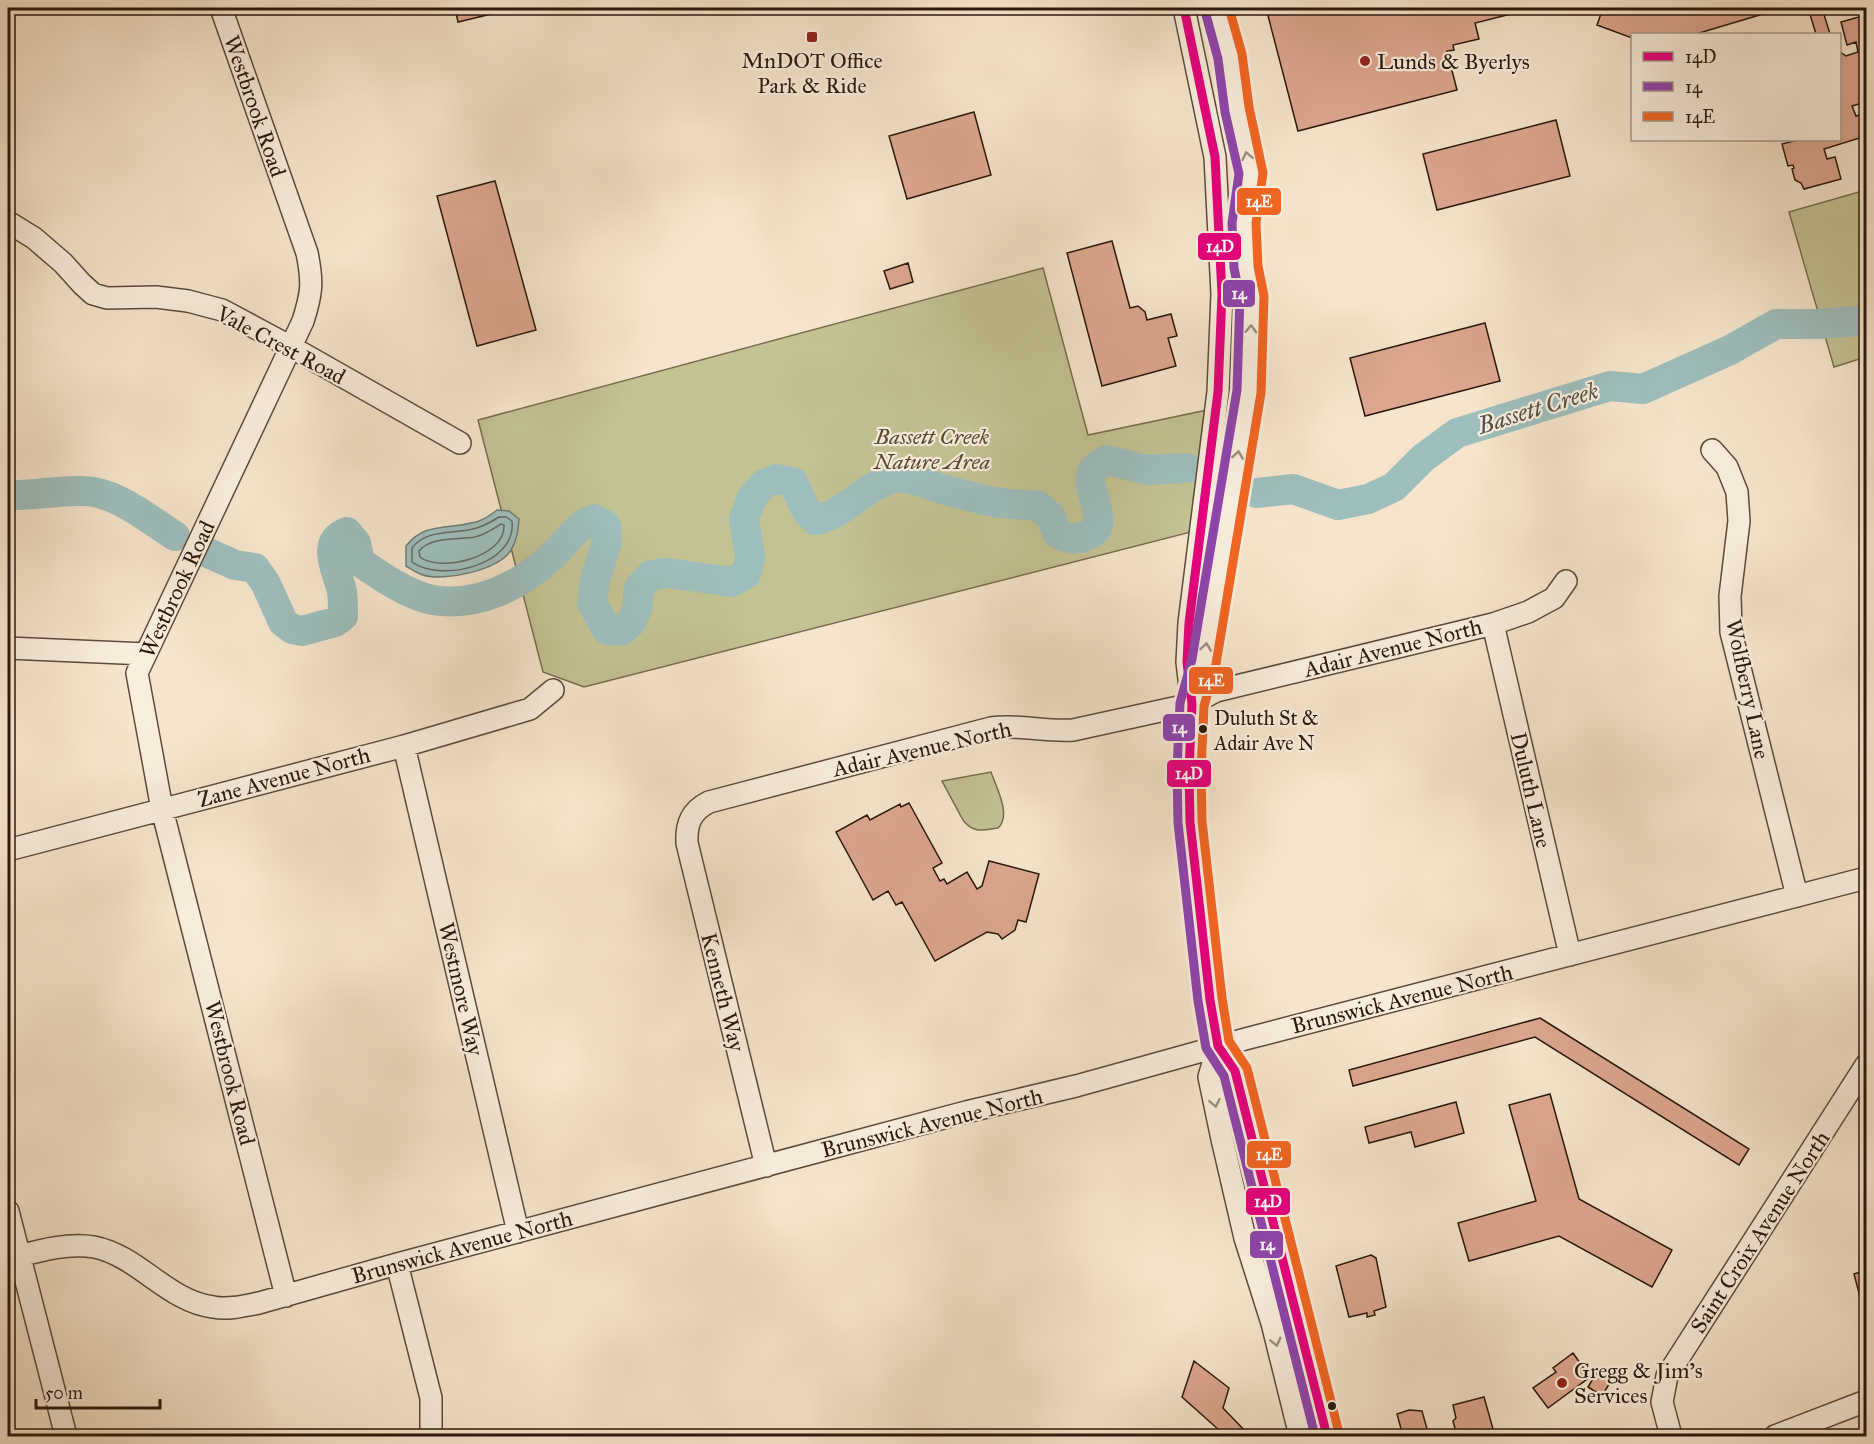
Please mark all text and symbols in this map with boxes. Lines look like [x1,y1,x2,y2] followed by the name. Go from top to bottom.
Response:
[805,30,819,44] marker: MnDOT Office Park & Ride
[218,32,292,180] street label: Westbrook Road
[1631,33,1841,141] legend
[1685,46,1716,68] text: 14D
[741,47,883,99] place label: MnDOT Office Park & Ride
[1377,48,1530,75] place label: Lunds & Byerlys
[1358,54,1372,68] marker: Lunds & Byerlys
[1685,76,1703,98] text: 14
[1685,106,1715,128] text: 14E
[1241,151,1254,161] one-way arrow
[1236,187,1282,216] line badge: 14E
[1246,192,1273,212] text: 14E
[1197,232,1242,261] line badge: 14D
[1206,237,1234,257] text: 14D
[1222,279,1256,308] line badge: 14
[1231,284,1248,304] text: 14
[211,299,350,390] street label: Vale Crest Road
[1245,324,1257,333] one-way arrow
[1473,375,1602,441] water label: Bassett Creek
[872,423,990,475] park label: Bassett Creek Nature Area
[1231,450,1244,460] one-way arrow
[134,516,220,662] street label: Westbrook Road
[1300,613,1485,683] street label: Adair Avenue North
[1720,617,1776,761] street label: Wolfberry Lane
[1200,642,1212,652] one-way arrow
[1188,666,1234,695] line badge: 14E
[1198,671,1225,691] text: 14E
[1213,706,1319,755] place label: Duluth St & Adair Ave N
[1162,713,1196,742] line badge: 14
[829,715,1014,783] street label: Adair Avenue North
[1171,718,1188,738] text: 14
[1197,723,1209,735] marker: Duluth St & Adair Ave N
[1505,729,1557,851] street label: Duluth Lane
[195,741,373,813] street label: Zane Avenue North
[1166,759,1212,788] line badge: 14D
[1175,764,1203,784] text: 14D
[433,920,490,1059] street label: Westmore Way
[695,930,751,1055] street label: Kenneth Way
[1288,958,1516,1040] street label: Brunswick Avenue North
[199,998,261,1148] street label: Westbrook Road
[818,1082,1046,1164] street label: Brunswick Avenue North
[1208,1098,1221,1108] one-way arrow
[1684,1126,1836,1338] street label: Saint Croix Avenue North
[1246,1140,1292,1169] line badge: 14E
[1256,1145,1283,1165] text: 14E
[1245,1187,1291,1216] line badge: 14D
[1254,1192,1282,1212] text: 14D
[349,1205,575,1289] street label: Brunswick Avenue North
[1249,1230,1284,1259] line badge: 14
[1259,1235,1276,1255] text: 14
[1269,1337,1282,1347] one-way arrow
[1574,1357,1703,1409] place label: Gregg & Jim's Services
[36,1372,160,1410] scale bar
[1555,1376,1569,1390] marker: Gregg & Jim's Services
[45,1382,83,1404] text: 50 m
[1326,1400,1338,1412] unlabelled marker

